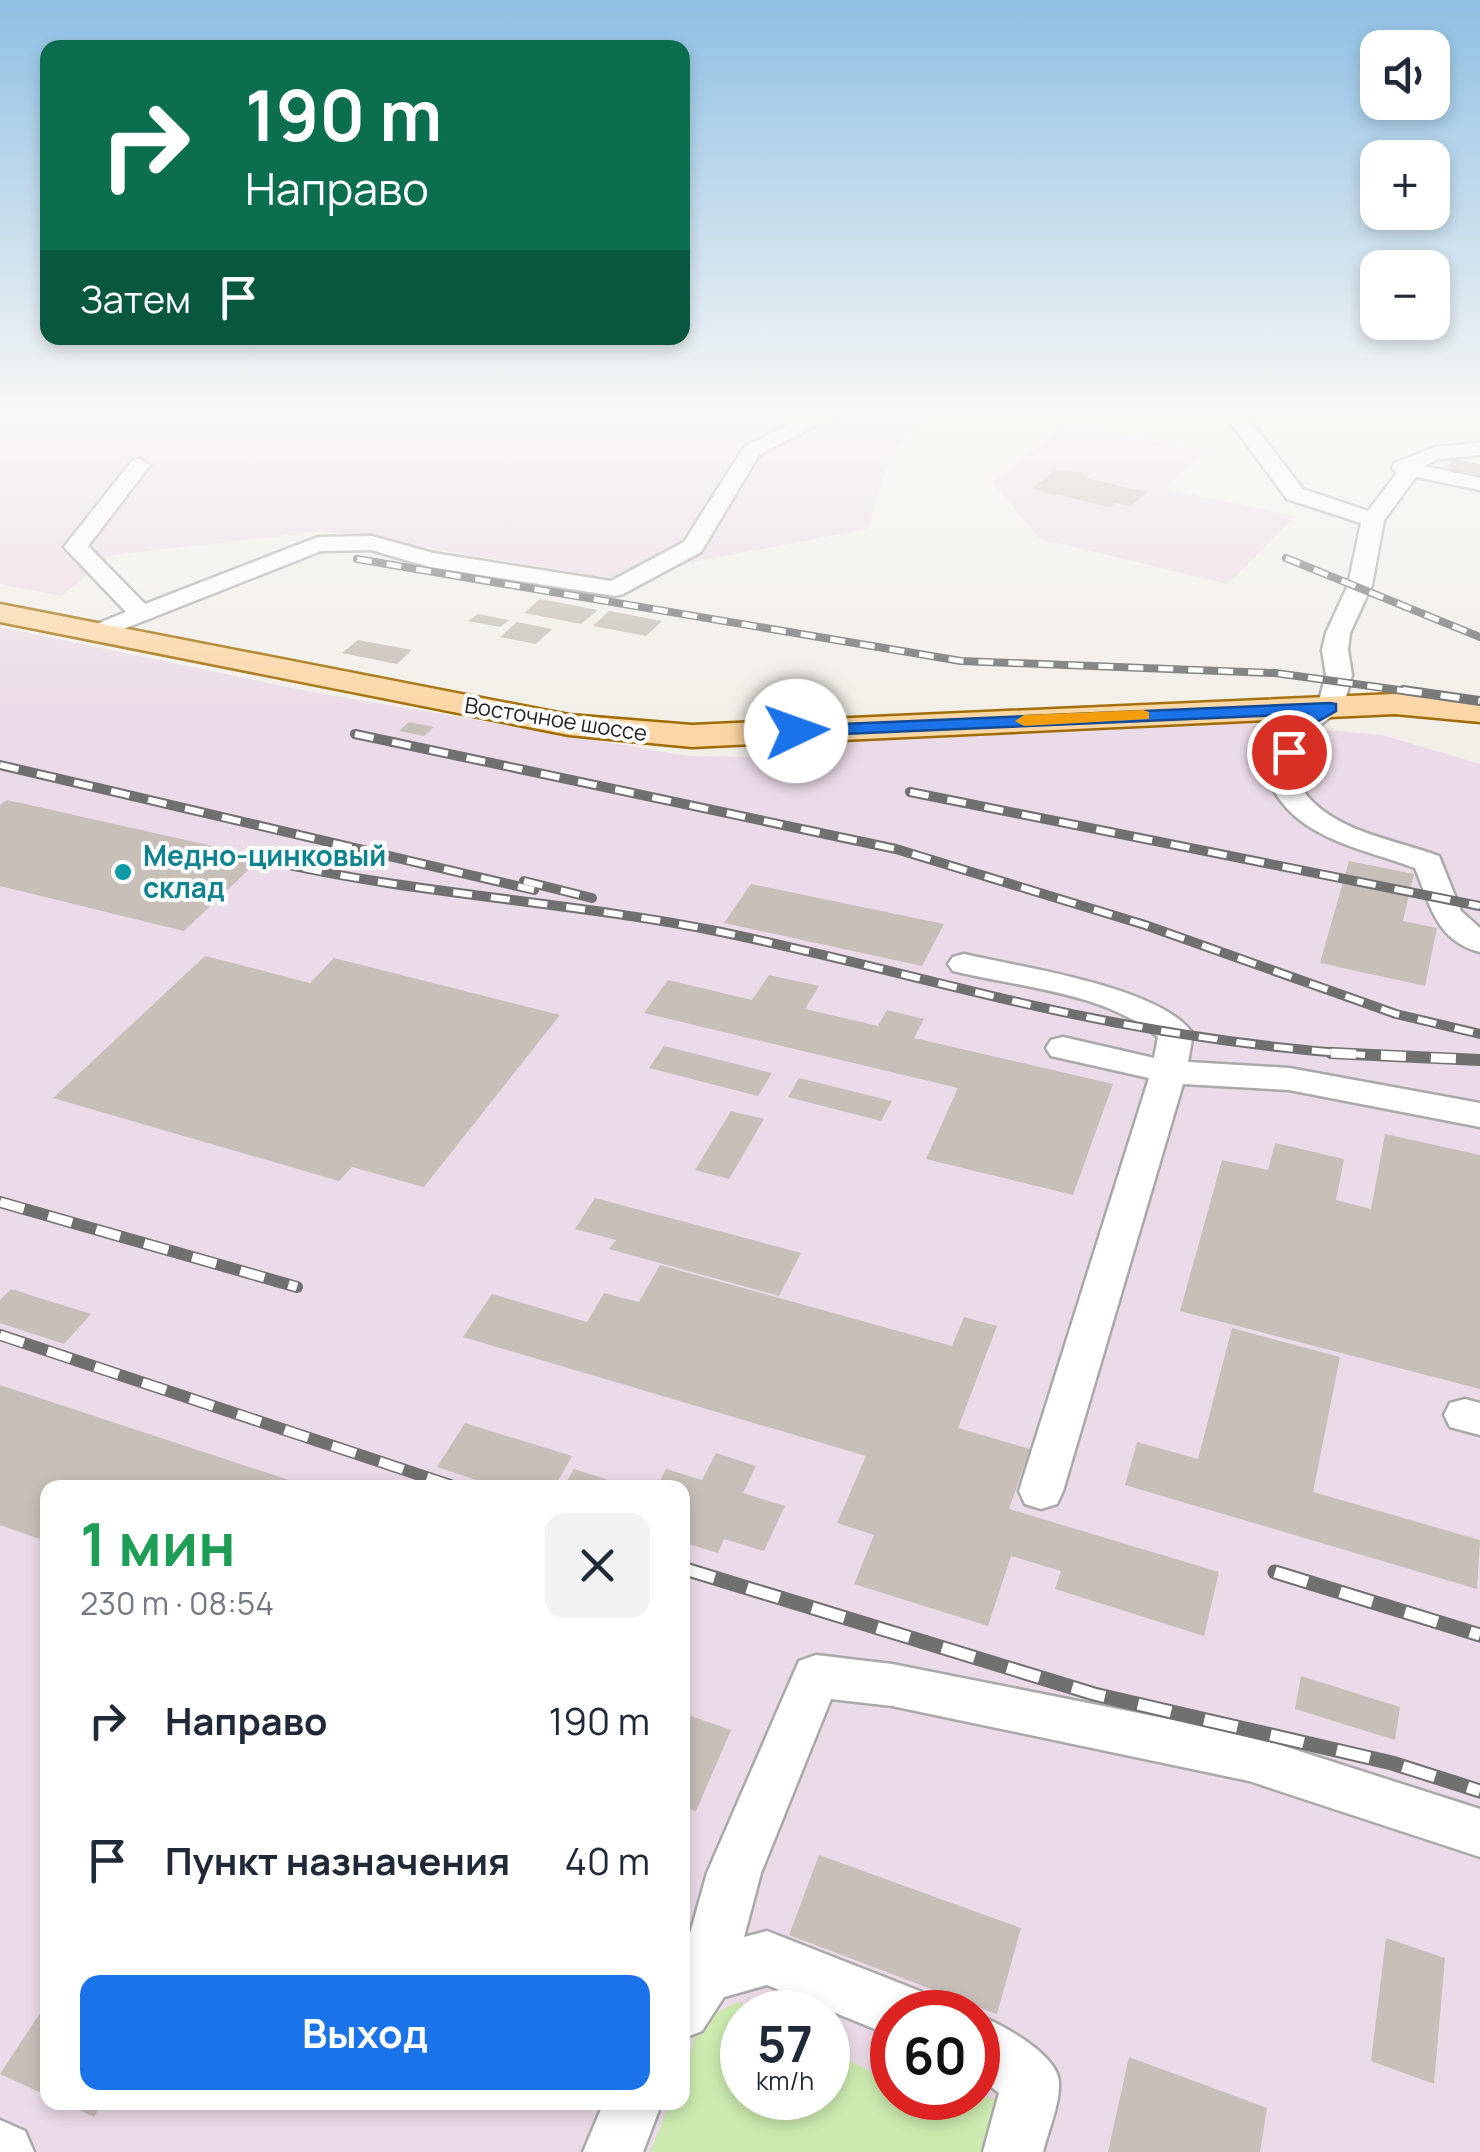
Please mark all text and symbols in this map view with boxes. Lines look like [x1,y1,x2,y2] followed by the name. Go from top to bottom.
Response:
[1360,30,1450,340] map controls
[1360,30,1450,120] button: sound
[245,66,442,162] text: 190 m
[80,80,210,210] icon: right
[1360,140,1450,230] button: +
[245,157,429,219] text: Направо
[1360,250,1450,340] button: −
[211,270,266,325] icon: arrive
[80,272,191,324] text: Затем
[744,679,848,783] position arrow
[463,690,649,748] street label: Восточное шоссе
[1247,710,1332,795] pin
[1262,725,1317,780] icon: arrive
[143,836,386,906] place label: Медно-цинковый склад
[112,861,134,883] marker: Медно-цинковый склад
[80,1502,236,1584] text: 1 мин
[545,1513,650,1618] button: close
[80,1581,274,1625] text: 230 m · 08:54
[80,1693,135,1748] icon: right
[165,1694,327,1746] text: Направо
[549,1694,650,1746] text: 190 m
[80,1833,135,1888] icon: arrive
[165,1834,510,1886] text: Пункт назначения
[565,1834,650,1886] text: 40 m
[80,1975,650,2090] button: Выход
[870,1990,1000,2120] speed limit sign: 60
[757,2009,813,2077] text: 57
[756,2063,814,2098] text: km/h

